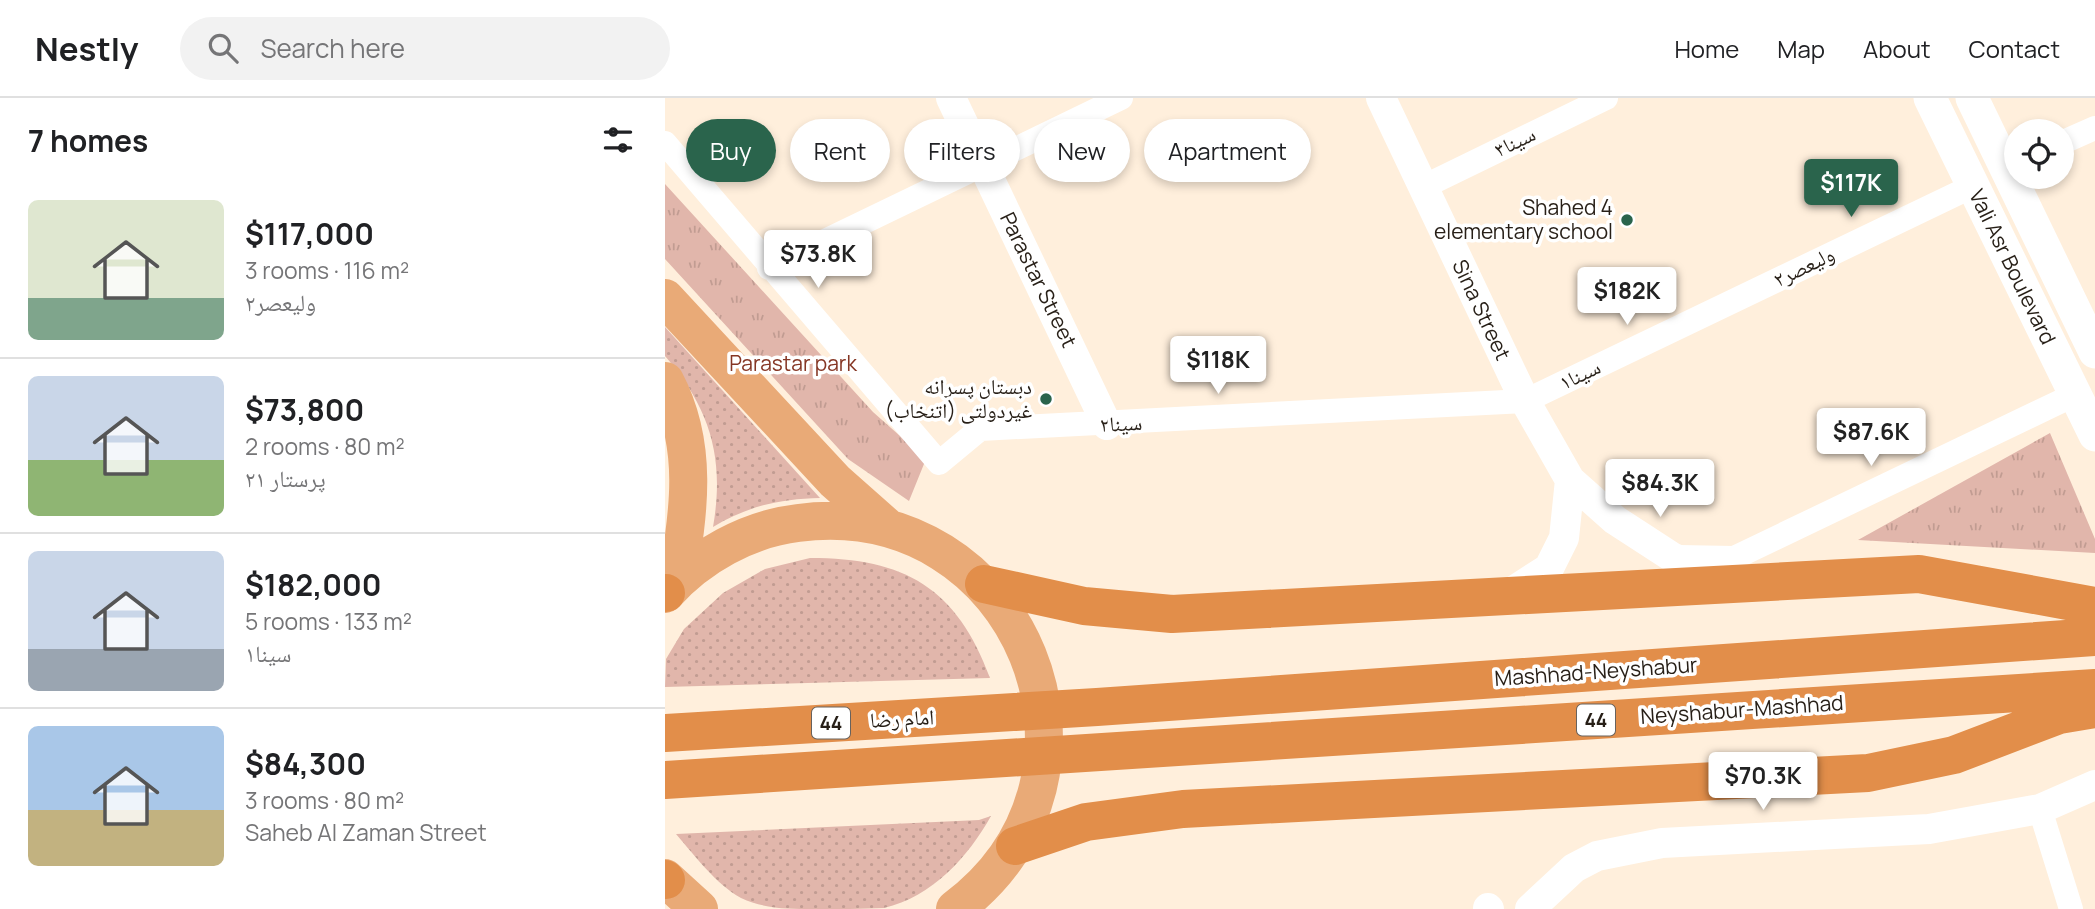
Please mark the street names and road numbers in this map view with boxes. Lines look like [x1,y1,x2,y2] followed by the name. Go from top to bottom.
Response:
[1489,119,1540,163] street label: سینا۳
[1963,184,2063,349] street label: Vali Asr Boulevard
[994,207,1084,352] street label: Parastar Street
[1768,239,1839,293] street label: ولیعصر۲
[1446,255,1517,364] street label: Sina Street
[1554,352,1605,396] street label: سینا۱
[1099,408,1143,438] street label: سینا۲
[1494,650,1699,692] street label: Mashhad-Neyshabur
[1640,688,1844,730] street label: Neyshabur-Mashhad
[869,702,935,735] street label: امام رضا
[1577,705,1615,736] road number: 44
[812,708,850,738] road number: 44

